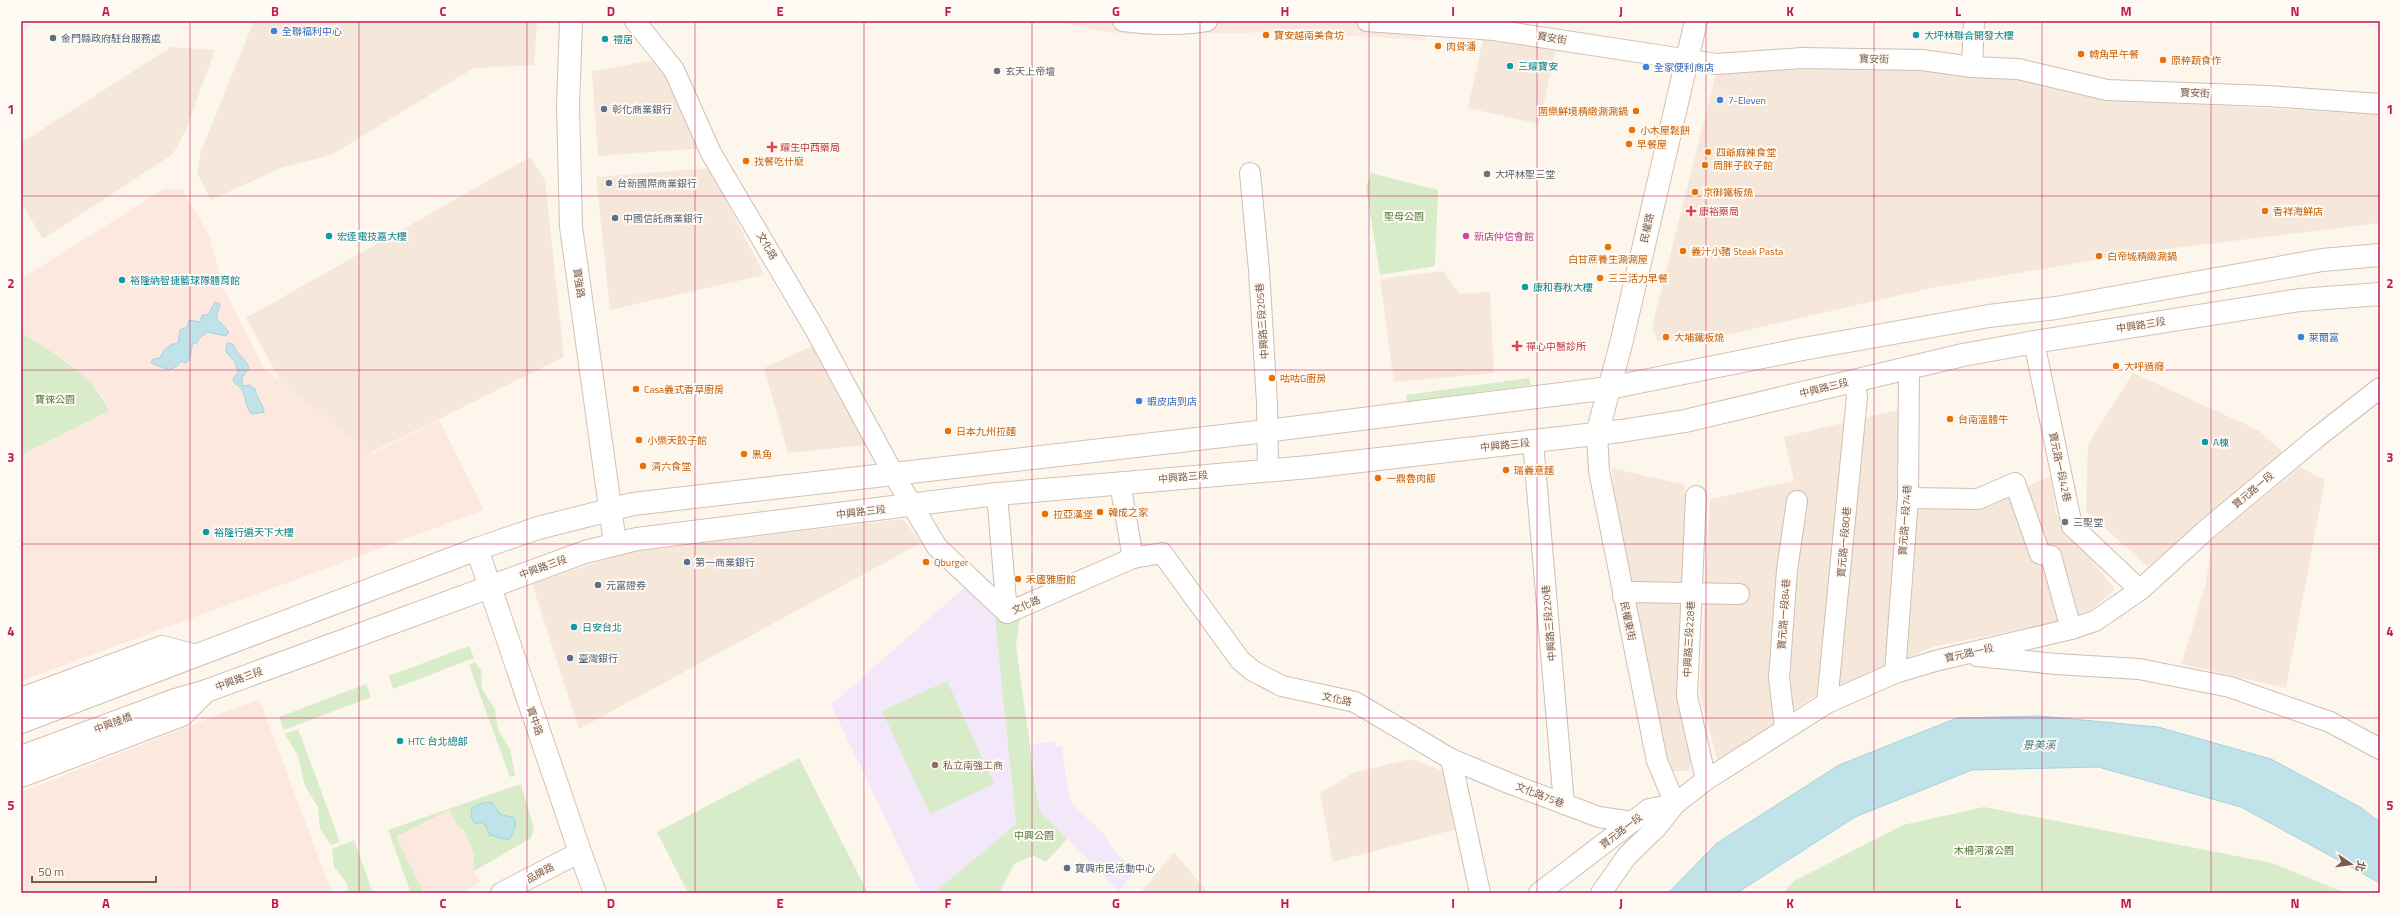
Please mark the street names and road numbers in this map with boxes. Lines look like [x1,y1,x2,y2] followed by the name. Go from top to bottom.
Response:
[1536,28,1568,48] street label: 寶安街
[1859,51,1889,67] street label: 寶安街
[2180,85,2210,101] street label: 寶安街
[1637,212,1657,244] street label: 民權路
[753,229,781,263] street label: 文化路
[569,267,589,299] street label: 寶強路
[1252,282,1272,360] street label: 中興路三段205巷
[2115,314,2167,336] street label: 中興路三段
[1798,375,1850,401] street label: 中興路三段
[2045,431,2075,503] street label: 寶元路一段42巷
[1479,435,1531,455] street label: 中興路三段
[1157,467,1209,487] street label: 中興路三段
[2229,468,2277,512] street label: 寶元路一段
[1895,484,1915,556] street label: 寶元路一段74巷
[835,502,887,522] street label: 中興路三段
[1833,506,1855,578] street label: 寶元路一段80巷
[517,551,569,583] street label: 中興路三段
[1774,578,1794,650] street label: 寶元路一段84巷
[1538,584,1560,662] street label: 中興路三段220巷
[1009,592,1043,618] street label: 文化路
[1617,600,1639,642] street label: 民權東街
[1680,600,1698,678] street label: 中興路三段228巷
[1943,640,1995,666] street label: 寶元路一段
[213,663,265,695] street label: 中興路三段
[1321,689,1353,709] street label: 文化路
[523,704,547,738] street label: 寶中路
[92,709,134,737] street label: 中興陸橋
[1513,779,1567,811] street label: 文化路75巷
[1597,810,1645,852] street label: 寶元路一段
[523,859,557,887] street label: 品牌路

